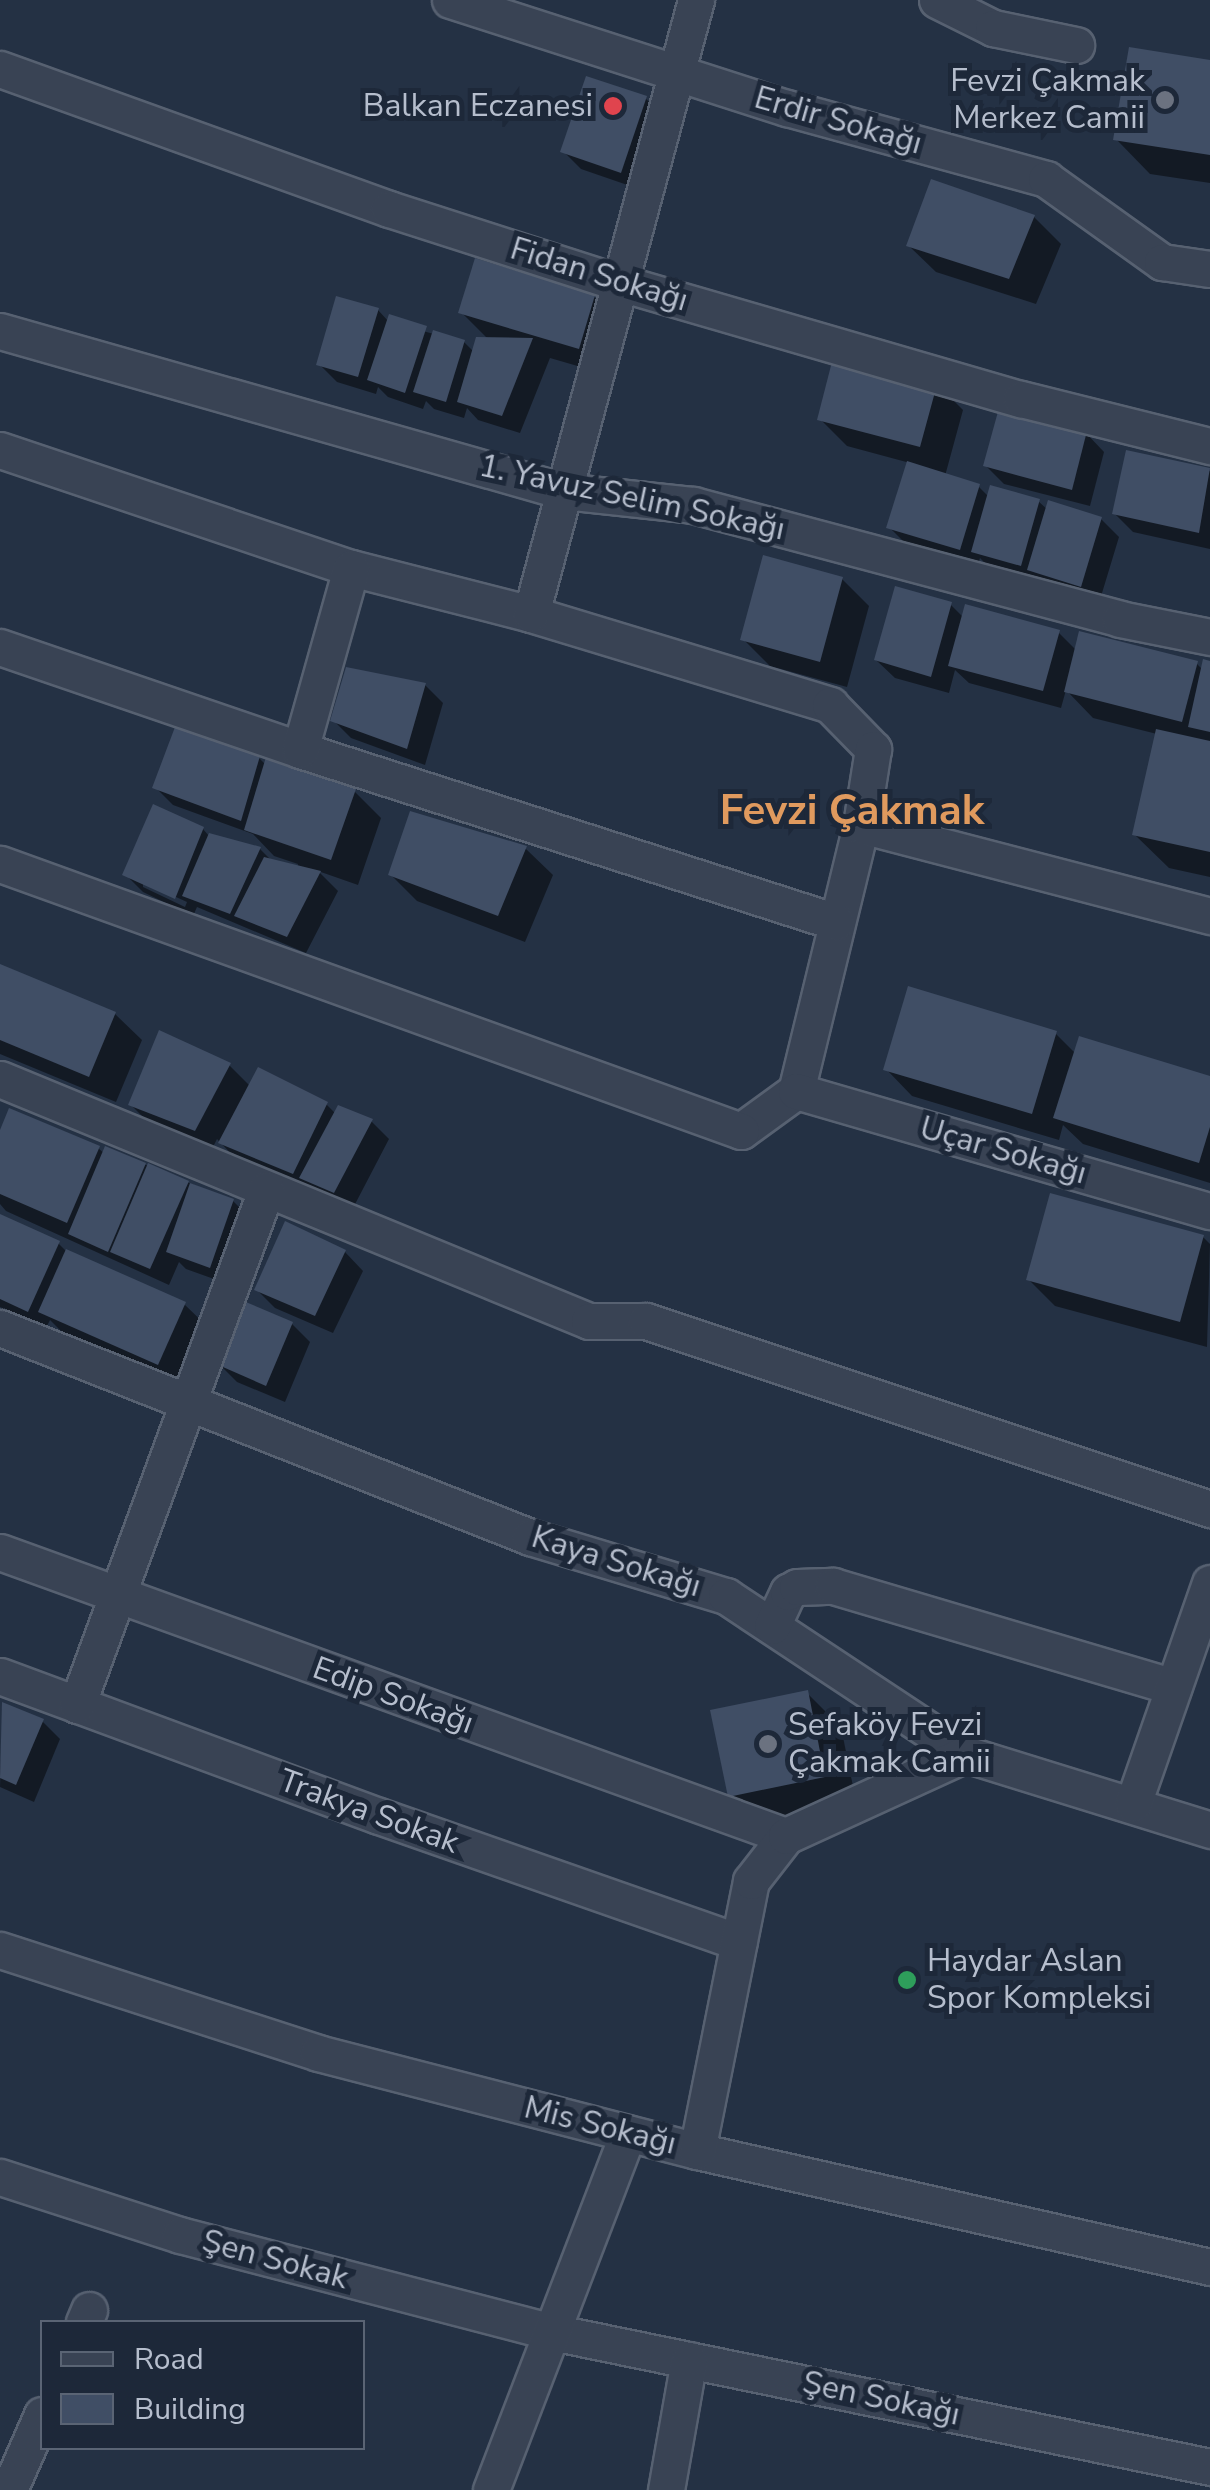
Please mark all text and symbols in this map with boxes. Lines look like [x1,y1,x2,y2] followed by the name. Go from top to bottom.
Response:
[950,63,1145,138] place label: Fevzi Çakmak Merkez Camii
[750,79,926,163] street label: Erdir Sokağı
[363,87,593,125] place label: Balkan Eczanesi
[1154,89,1176,111] marker: Fevzi Çakmak Merkez Camii
[602,95,624,117] marker: Balkan Eczanesi
[506,230,692,320] street label: Fidan Sokağı
[476,447,788,549] street label: 1. Yavuz Selim Sokağı
[720,786,984,836] district label: Fevzi Çakmak
[915,1109,1091,1193] street label: Uçar Sokağı
[527,1518,705,1606] street label: Kaya Sokağı
[308,1649,478,1743] street label: Edip Sokağı
[788,1707,991,1782] place label: Sefaköy Fevzi Çakmak Camii
[757,1733,779,1755] marker: Sefaköy Fevzi Çakmak Camii
[274,1762,464,1862] street label: Trakya Sokak
[927,1943,1151,2018] place label: Haydar Aslan Spor Kompleksi
[896,1969,918,1991] marker: Haydar Aslan Spor Kompleksi
[520,2089,680,2163] street label: Mis Sokağı
[198,2222,352,2298] street label: Şen Sokak
[40,2320,365,2450] legend
[134,2339,204,2380] text: Road
[799,2364,963,2434] street label: Şen Sokağı
[134,2389,246,2430] text: Building

